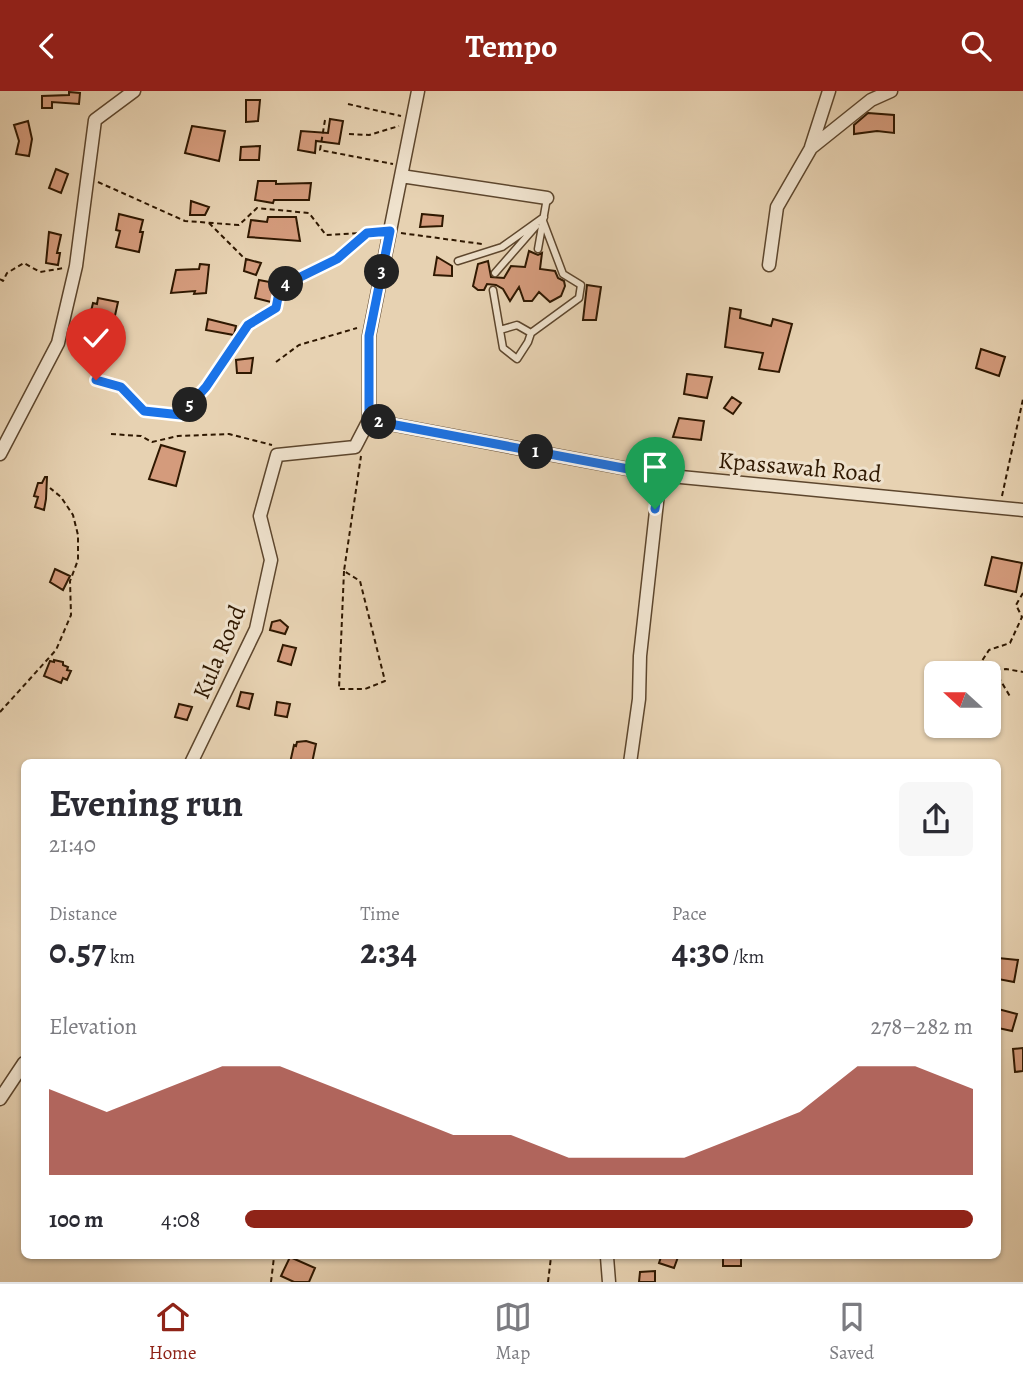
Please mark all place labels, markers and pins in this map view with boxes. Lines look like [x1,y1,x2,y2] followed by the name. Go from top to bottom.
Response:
[364,255,400,289] pin: 3
[268,267,304,301] pin: 4
[66,308,126,380] pin
[172,387,208,423] pin: 5
[362,405,396,439] pin: 2
[518,435,554,469] pin: 1
[625,437,685,509] pin

